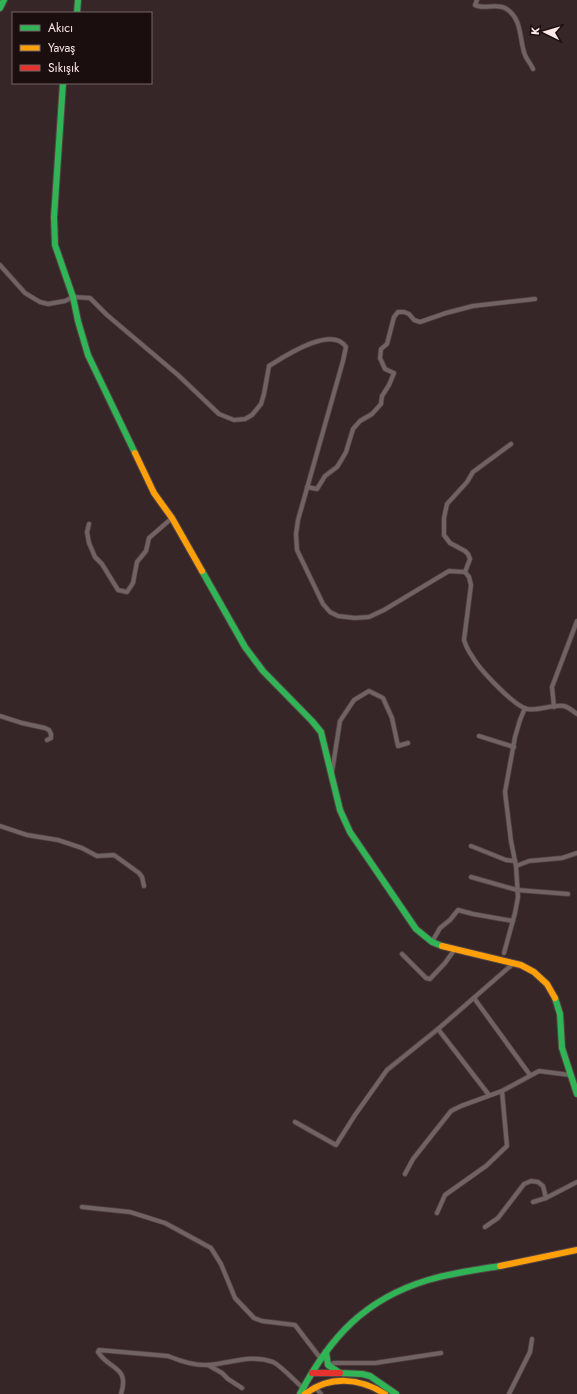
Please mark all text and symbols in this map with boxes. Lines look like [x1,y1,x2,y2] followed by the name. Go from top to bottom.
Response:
[12,12,152,84] legend
[525,12,565,52] north arrow
[48,19,73,37] text: Akıcı
[527,26,543,36] text: K
[48,39,75,57] text: Yavaş
[48,59,80,77] text: Sıkışık

